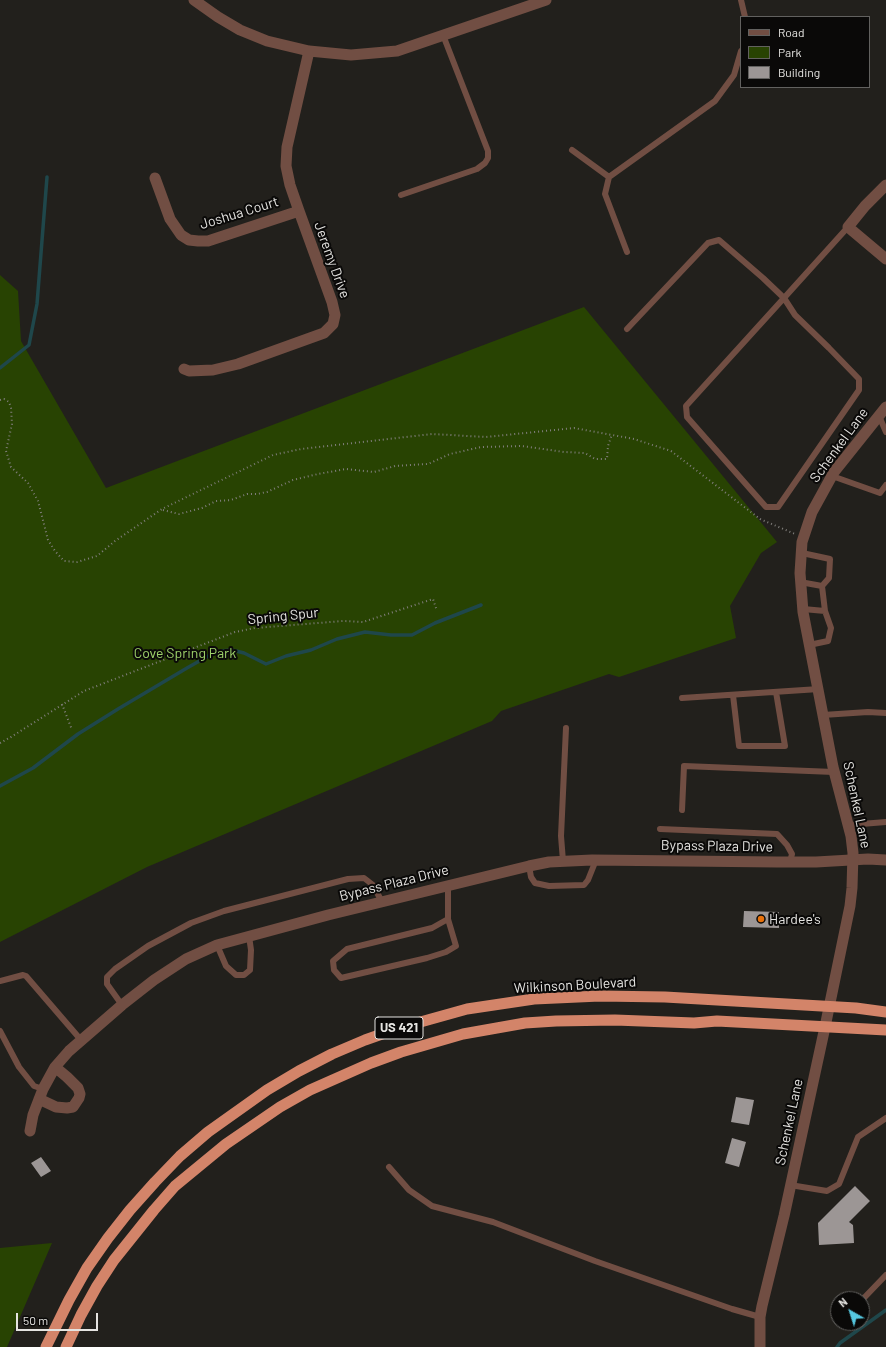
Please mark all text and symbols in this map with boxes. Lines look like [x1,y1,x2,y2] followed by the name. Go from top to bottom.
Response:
[740,16,870,88] legend
[778,25,805,39] text: Road
[778,45,802,59] text: Park
[778,65,820,79] text: Building
[198,193,280,233] street label: Joshua Court
[310,220,354,300] street label: Jeremy Drive
[806,404,872,486] street label: Schenkel Lane
[247,604,319,628] street label: Spring Spur
[134,645,236,661] park label: Cove Spring Park
[840,760,874,850] street label: Schenkel Lane
[661,837,773,855] street label: Bypass Plaza Drive
[338,861,450,905] street label: Bypass Plaza Drive
[769,911,821,927] place label: Hardee's
[756,914,766,924] marker: Hardee's
[513,973,637,997] street label: Wilkinson Boulevard
[375,1017,423,1039] road number: US 421
[772,1077,806,1167] street label: Schenkel Lane
[830,1291,870,1331] north arrow
[836,1295,850,1309] text: N
[18,1305,100,1331] scale bar
[23,1313,48,1327] text: 50 m

